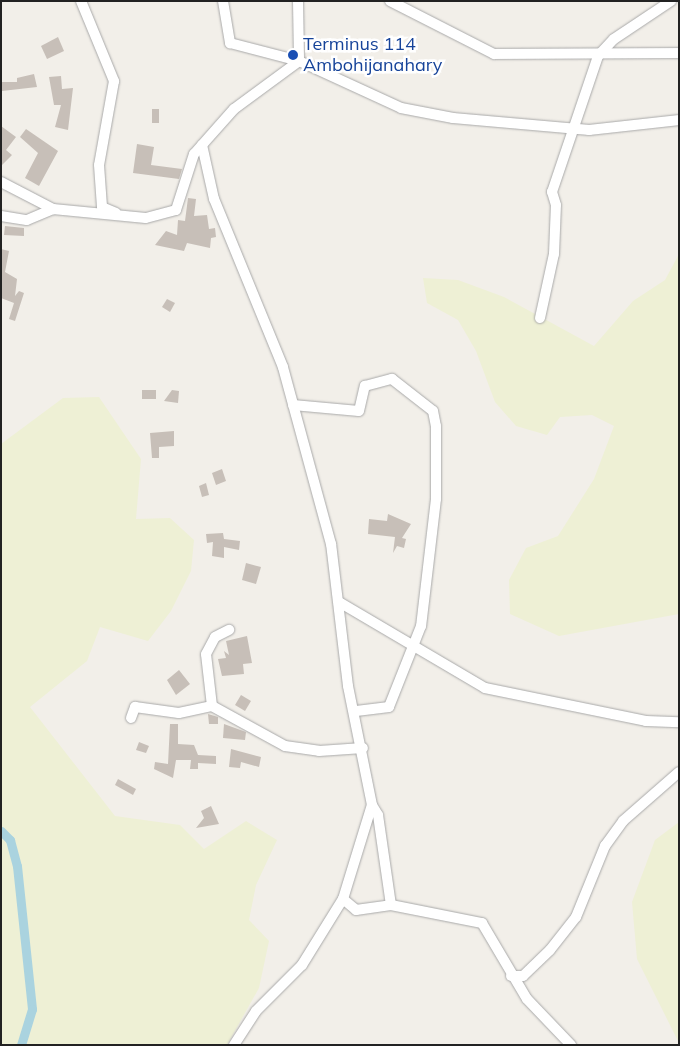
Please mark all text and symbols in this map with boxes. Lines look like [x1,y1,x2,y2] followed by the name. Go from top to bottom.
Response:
[303,34,442,76] place label: Terminus 114 Ambohijanahary
[287,49,299,61] marker: Terminus 114 Ambohijanahary

